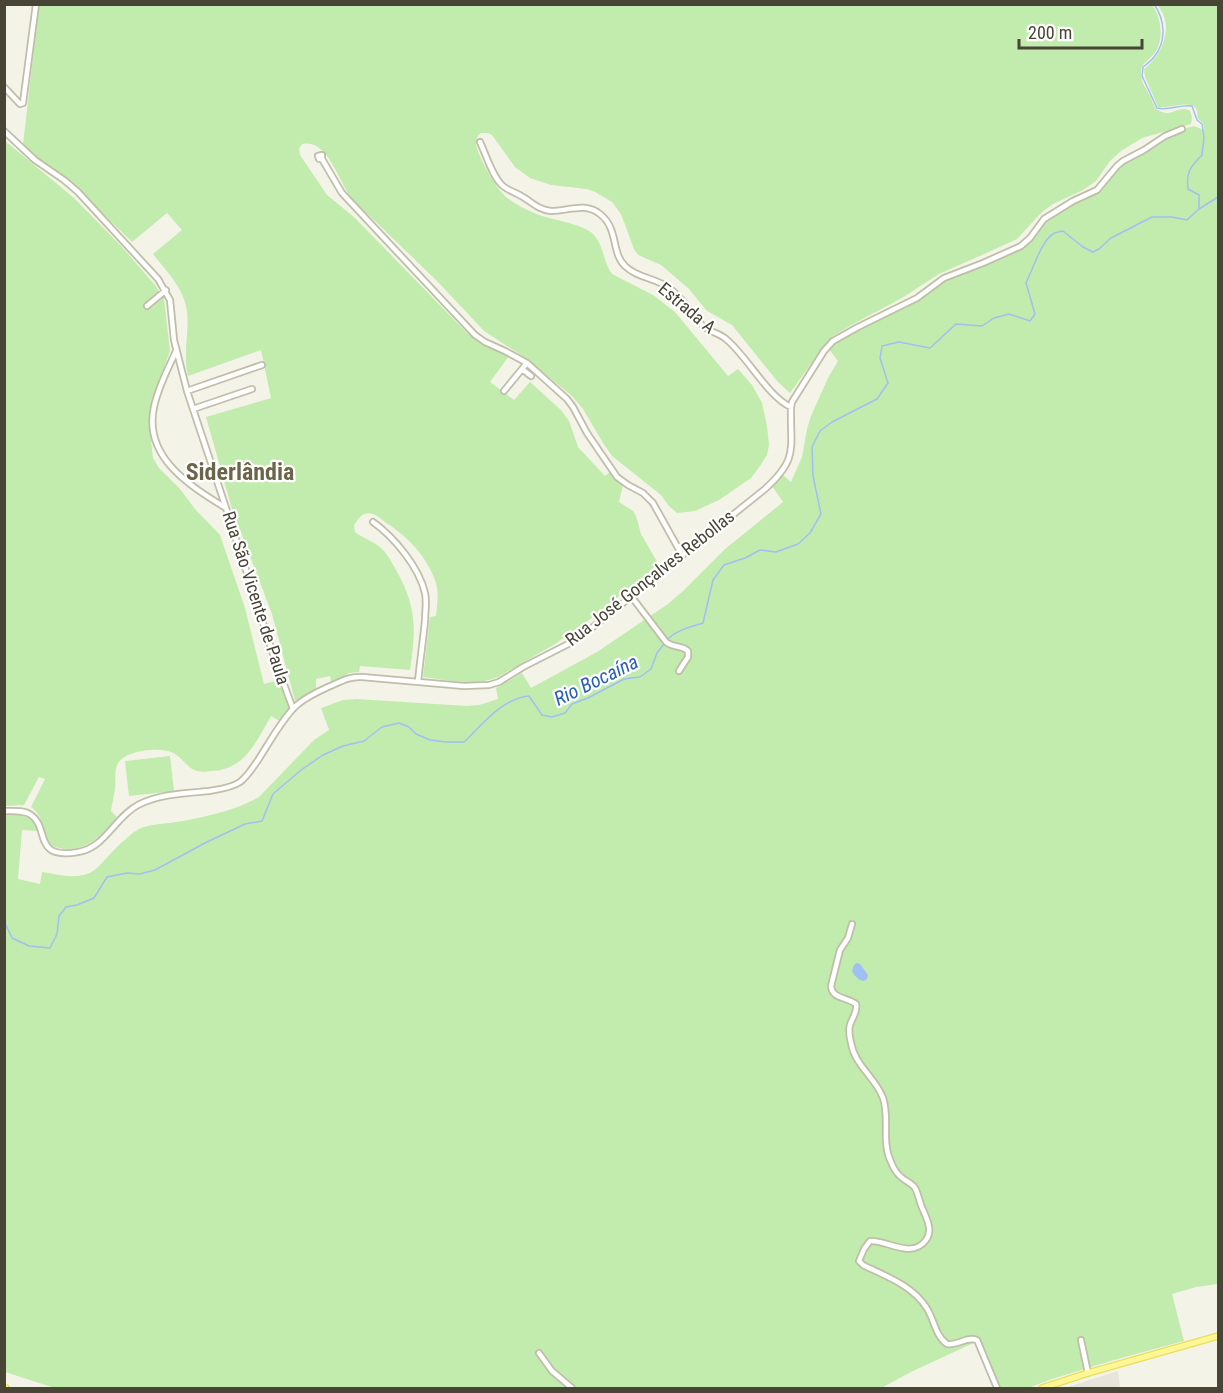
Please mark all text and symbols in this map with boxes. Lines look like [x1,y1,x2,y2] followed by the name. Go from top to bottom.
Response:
[1019,12,1142,50] scale bar
[1028,22,1072,43] text: 200 m
[654,278,721,338] street label: Estrada A
[186,458,294,486] district label: Siderlândia
[561,505,738,650] street label: Rua José Gonçalves Rebollas
[218,508,294,687] street label: Rua São Vicente de Paula
[550,649,642,711] water label: Rio Bocaína

